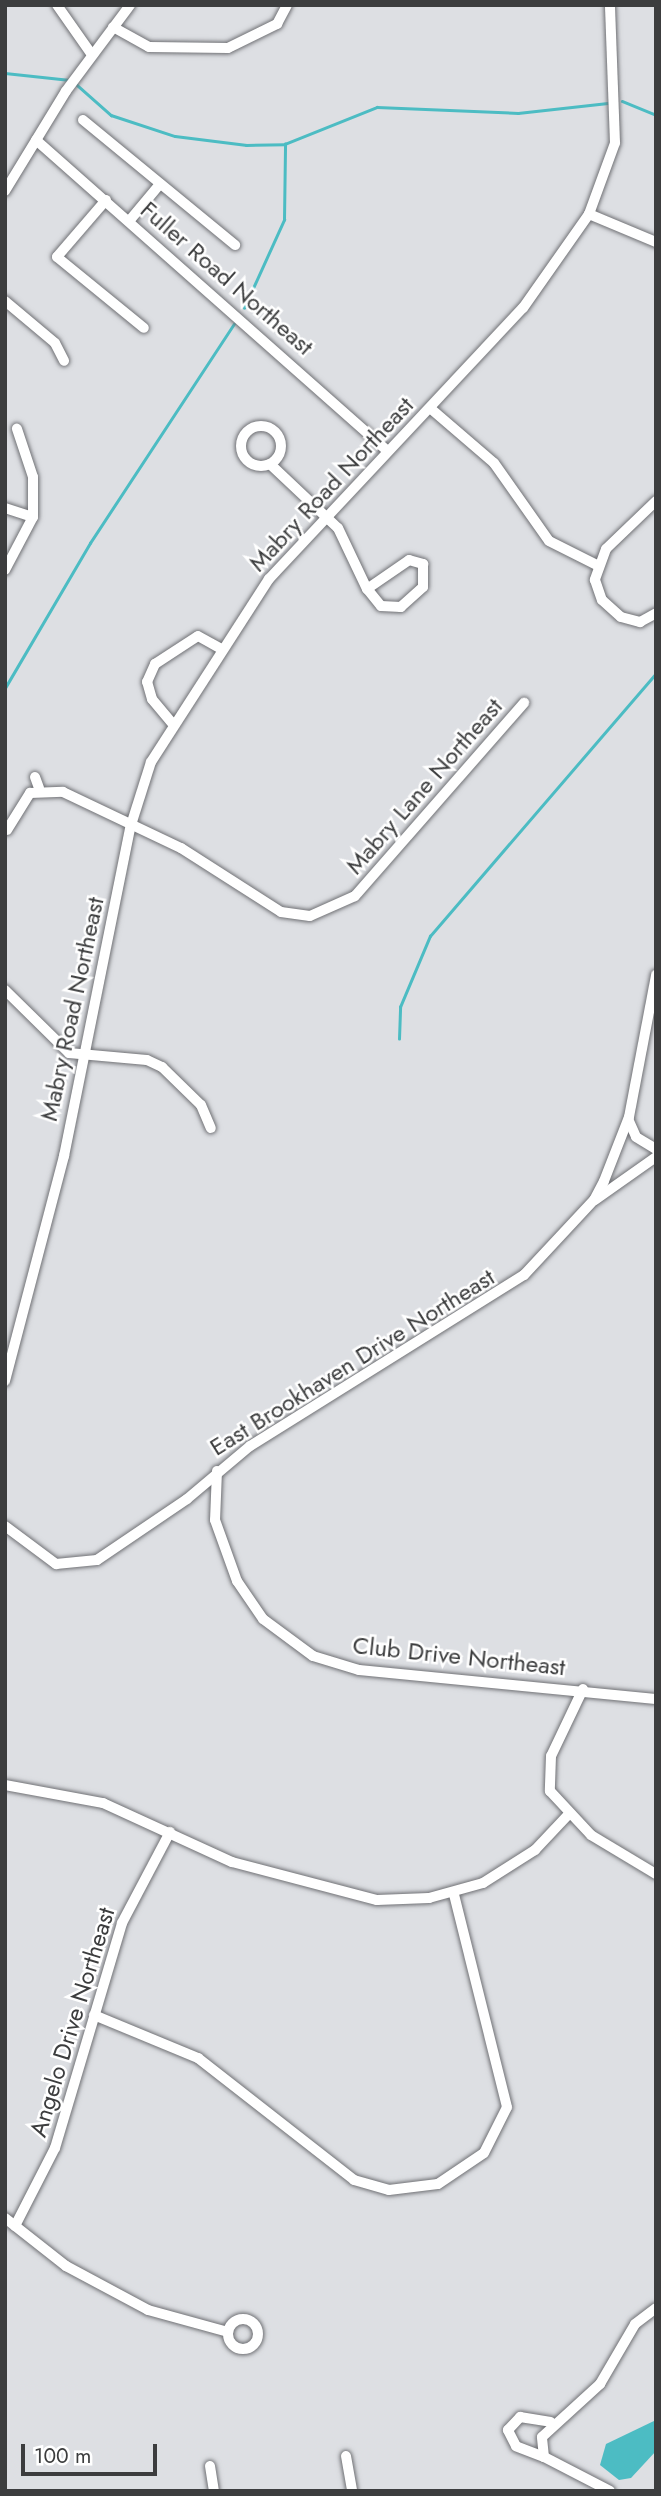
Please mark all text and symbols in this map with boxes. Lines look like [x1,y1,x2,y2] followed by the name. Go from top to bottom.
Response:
[135,195,319,361] street label: Fuller Road Northeast
[243,391,419,577] street label: Mabry Road Northeast
[340,692,508,880] street label: Mabry Lane Northeast
[34,895,110,1123] street label: Mabry Road Northeast
[204,1262,500,1462] street label: East Brookhaven Drive Northeast
[351,1631,567,1681] street label: Club Drive Northeast
[23,1904,121,2140] street label: Angelo Drive Northeast
[24,2430,161,2474] scale bar
[34,2441,91,2471] text: 100 m

